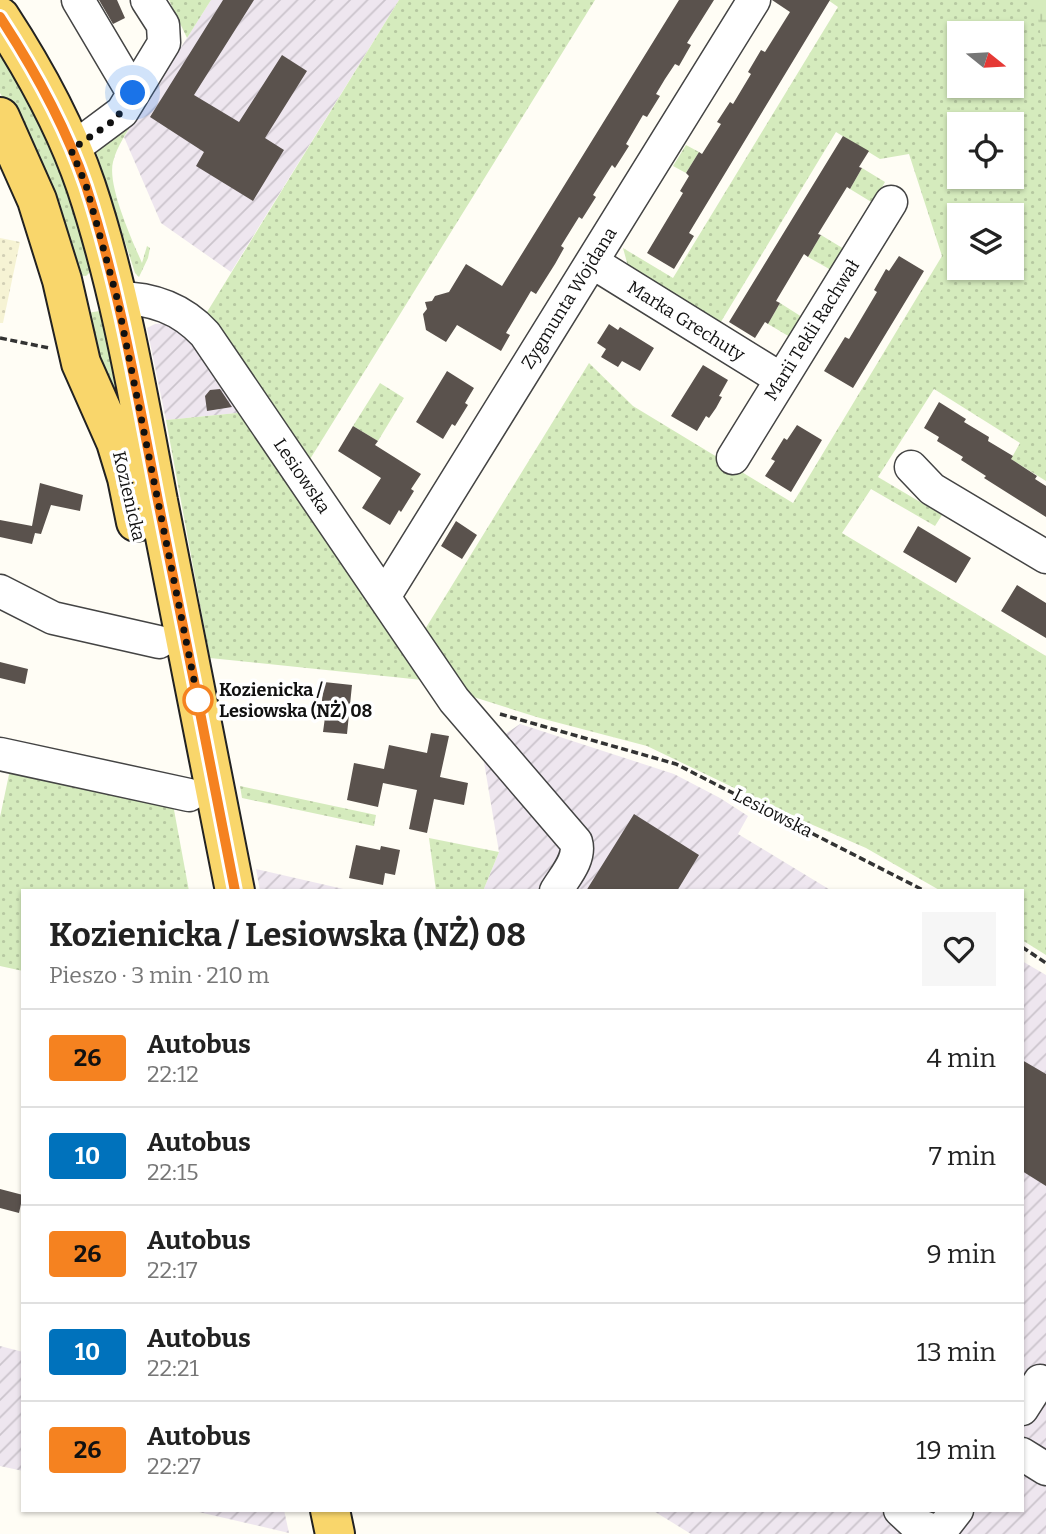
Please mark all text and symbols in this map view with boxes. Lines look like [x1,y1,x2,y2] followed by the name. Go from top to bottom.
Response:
[947,21,1024,98] north arrow
[947,21,1024,280] map controls
[115,75,150,110] your location
[947,112,1024,189] button: locate
[947,203,1024,280] button: layers
[517,223,622,373] street label: Zygmunta Wojdana
[760,255,864,405] street label: Marii Tekli Rachwał
[623,276,749,366] street label: Marka Grechuty
[269,434,335,518] street label: Lesiowska
[108,449,150,543] street label: Kozienicka
[219,679,373,722] place label: Kozienicka / Lesiowska (NŻ) 08
[183,685,213,715] marker: Kozienicka / Lesiowska (NŻ) 08
[730,784,816,842] street label: Lesiowska
[922,912,996,986] button: heart
[49,915,526,955] text: Kozienicka / Lesiowska (NŻ) 08
[49,961,270,989] text: Pieszo · 3 min · 210 m
[147,1029,251,1060] text: Autobus
[927,1043,996,1074] text: 4 min
[74,1044,101,1072] text: 26
[147,1060,199,1088] text: 22:12
[147,1127,251,1158] text: Autobus
[929,1141,996,1172] text: 7 min
[75,1142,100,1170] text: 10
[147,1158,199,1186] text: 22:15
[147,1225,251,1256] text: Autobus
[927,1239,996,1270] text: 9 min
[74,1240,101,1268] text: 26
[147,1256,198,1284] text: 22:17
[147,1323,251,1354] text: Autobus
[916,1337,996,1368] text: 13 min
[75,1338,100,1366] text: 10
[147,1354,199,1382] text: 22:21
[147,1421,251,1452] text: Autobus
[916,1435,996,1466] text: 19 min
[74,1436,101,1464] text: 26
[147,1452,201,1480] text: 22:27

